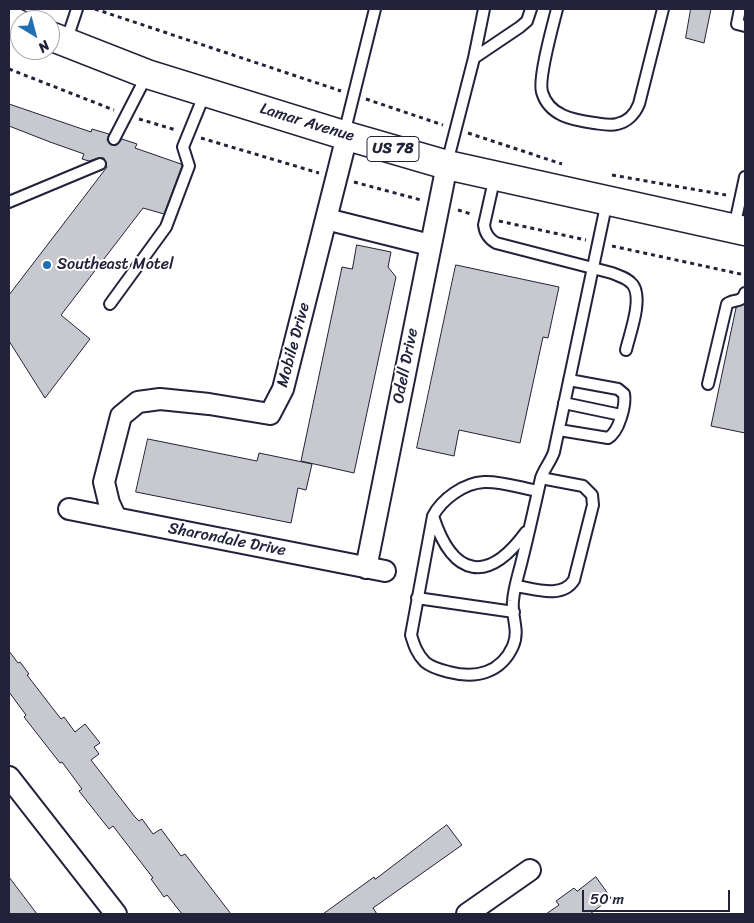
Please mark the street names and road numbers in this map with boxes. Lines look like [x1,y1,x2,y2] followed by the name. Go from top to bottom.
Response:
[258,100,356,146] street label: Lamar Avenue
[367,136,419,162] road number: US 78
[273,300,315,390] street label: Mobile Drive
[389,327,423,405] street label: Odell Drive
[167,519,287,561] street label: Sharondale Drive

